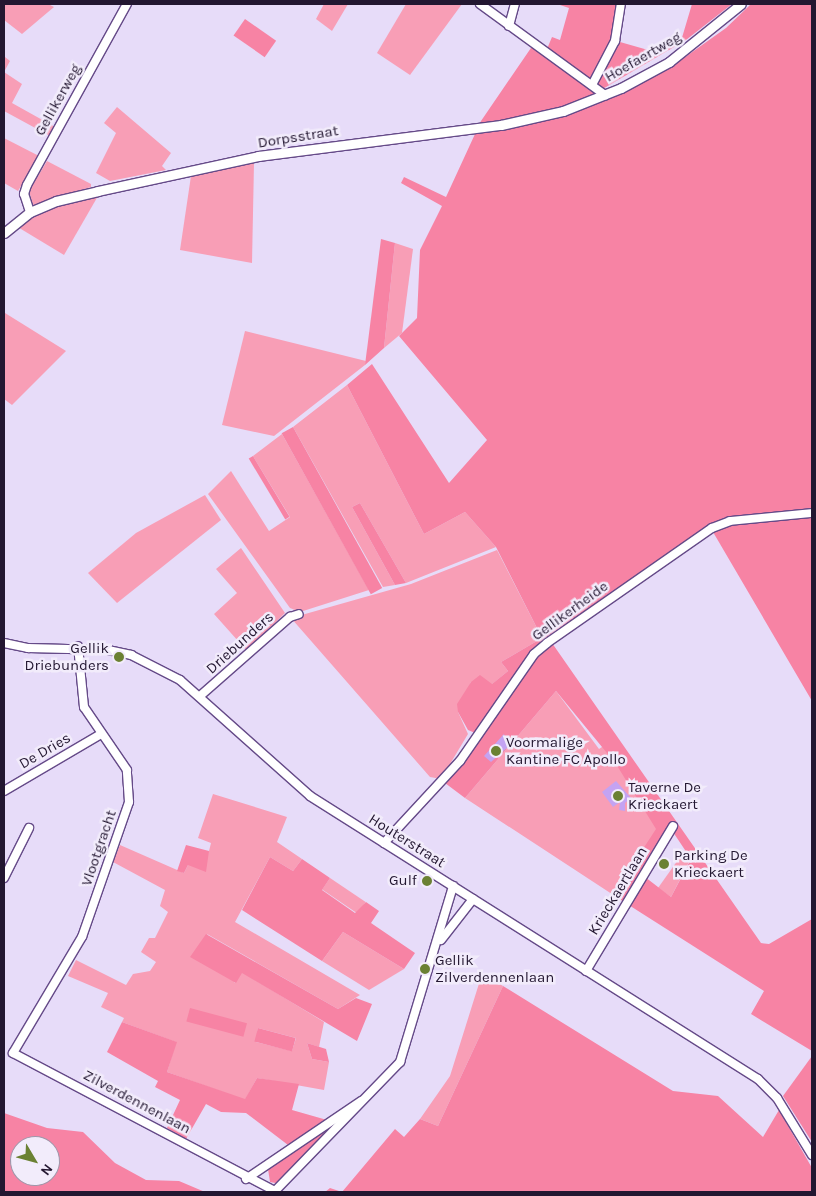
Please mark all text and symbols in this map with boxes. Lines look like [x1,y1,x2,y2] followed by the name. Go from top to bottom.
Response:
[602,28,684,86] street label: Hoefaertweg
[31,61,85,139] street label: Gellikerweg
[256,122,340,152] street label: Dorpsstraat
[528,577,612,645] street label: Gellikerheide
[203,608,277,678] street label: Driebunders
[25,639,109,674] place label: Gellik Driebunders
[113,651,125,663] marker: Gellik Driebunders
[16,729,74,773] street label: De Dries
[506,733,626,768] place label: Voormalige Kantine FC Apollo
[490,745,502,757] marker: Voormalige Kantine FC Apollo
[628,778,701,813] place label: Taverne De Krieckaert
[612,790,624,802] marker: Taverne De Krieckaert
[78,808,120,888] street label: Vlootgracht
[365,810,449,872] street label: Houterstraat
[585,844,651,938] street label: Krieckaertlaan
[674,846,748,881] place label: Parking De Krieckaert
[658,858,670,870] marker: Parking De Krieckaert
[389,872,417,890] place label: Gulf
[421,875,433,887] marker: Gulf
[435,951,554,986] place label: Gellik Zilverdennenlaan
[419,963,431,975] marker: Gellik Zilverdennenlaan
[80,1066,194,1138] street label: Zilverdennenlaan
[10,1136,60,1186] north arrow
[37,1161,56,1179] text: N

